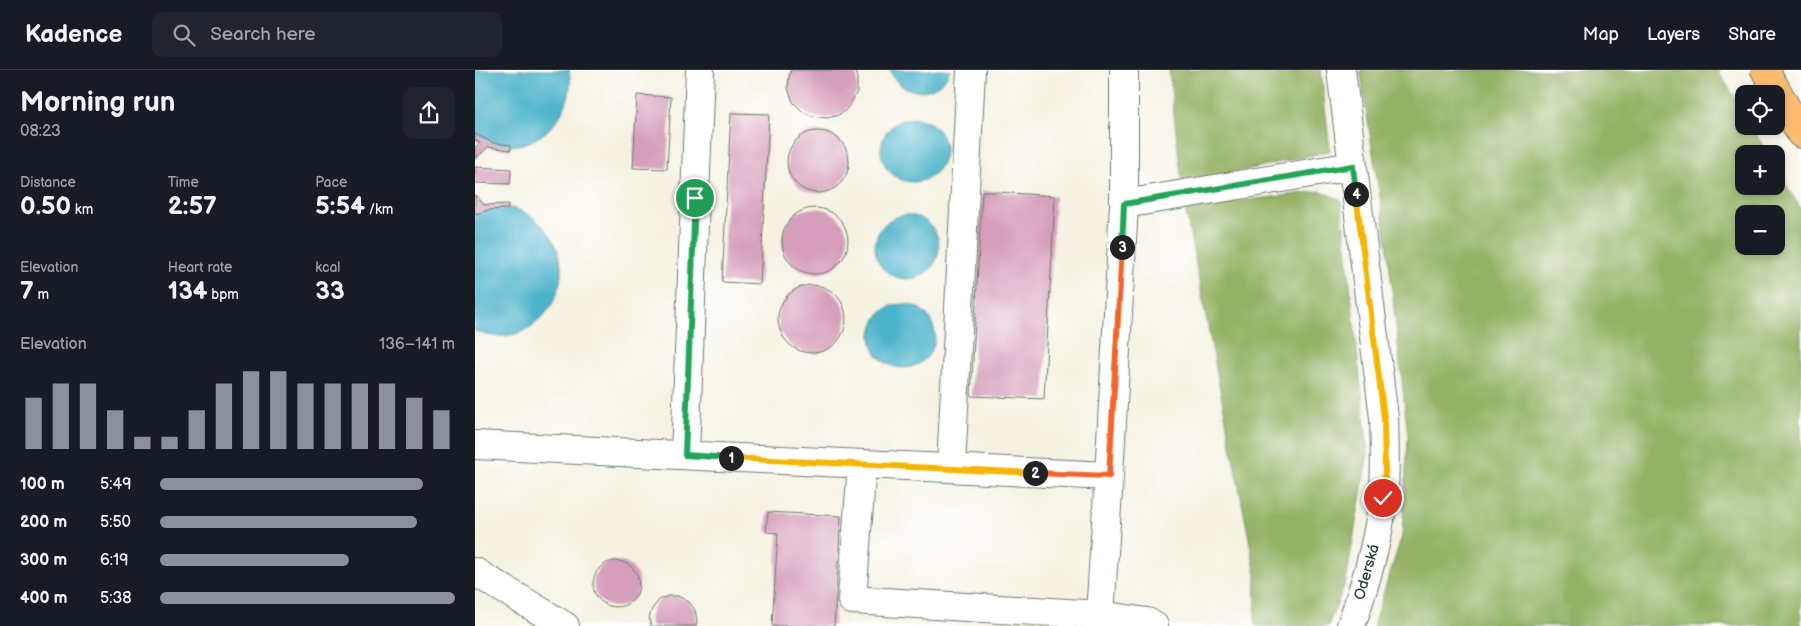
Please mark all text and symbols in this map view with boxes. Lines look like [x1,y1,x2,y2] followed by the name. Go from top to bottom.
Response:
[152,12,502,57] search box
[25,20,122,49] text: Kadence
[170,21,198,49] icon: search
[210,23,316,46] text: Search here
[1583,24,1619,45] text: Map
[1647,24,1700,45] text: Layers
[1728,24,1776,45] text: Share
[1735,85,1785,255] map controls
[1735,85,1785,135] button: locate
[20,86,175,119] text: Morning run
[403,87,455,139] button: share
[20,122,61,141] text: 08:23
[1735,145,1785,195] button: +
[20,174,76,191] text: Distance
[168,174,199,191] text: Time
[315,174,347,191] text: Pace
[674,177,716,219] pin
[1343,182,1369,206] pin: 4
[681,184,709,212] icon: arrive
[1352,186,1361,203] text: 4
[20,191,71,222] text: 0.50
[168,191,217,222] text: 2:57
[315,191,365,222] text: 5:54
[71,201,93,218] text: km
[365,201,393,218] text: /km
[1735,205,1785,255] button: −
[1109,234,1135,260] pin: 3
[1118,239,1127,256] text: 3
[20,259,78,276] text: Elevation
[168,259,232,276] text: Heart rate
[315,259,340,276] text: kcal
[20,276,34,307] text: 7
[168,276,208,307] text: 134
[315,276,345,307] text: 33
[34,286,49,303] text: m
[208,286,239,303] text: bpm
[20,335,87,354] text: Elevation
[379,335,455,354] text: 136–141 m
[719,446,743,470] pin: 1
[729,450,734,467] text: 1
[1023,460,1047,486] pin: 2
[1031,465,1040,482] text: 2
[20,475,65,494] text: 100 m
[100,475,131,494] text: 5:49
[1362,477,1404,519] pin
[1369,484,1397,512] icon: check
[20,513,67,532] text: 200 m
[100,513,131,532] text: 5:50
[1350,542,1384,602] street label: Oderská
[20,551,67,570] text: 300 m
[100,551,128,570] text: 6:19
[20,589,67,608] text: 400 m
[100,589,132,608] text: 5:38

